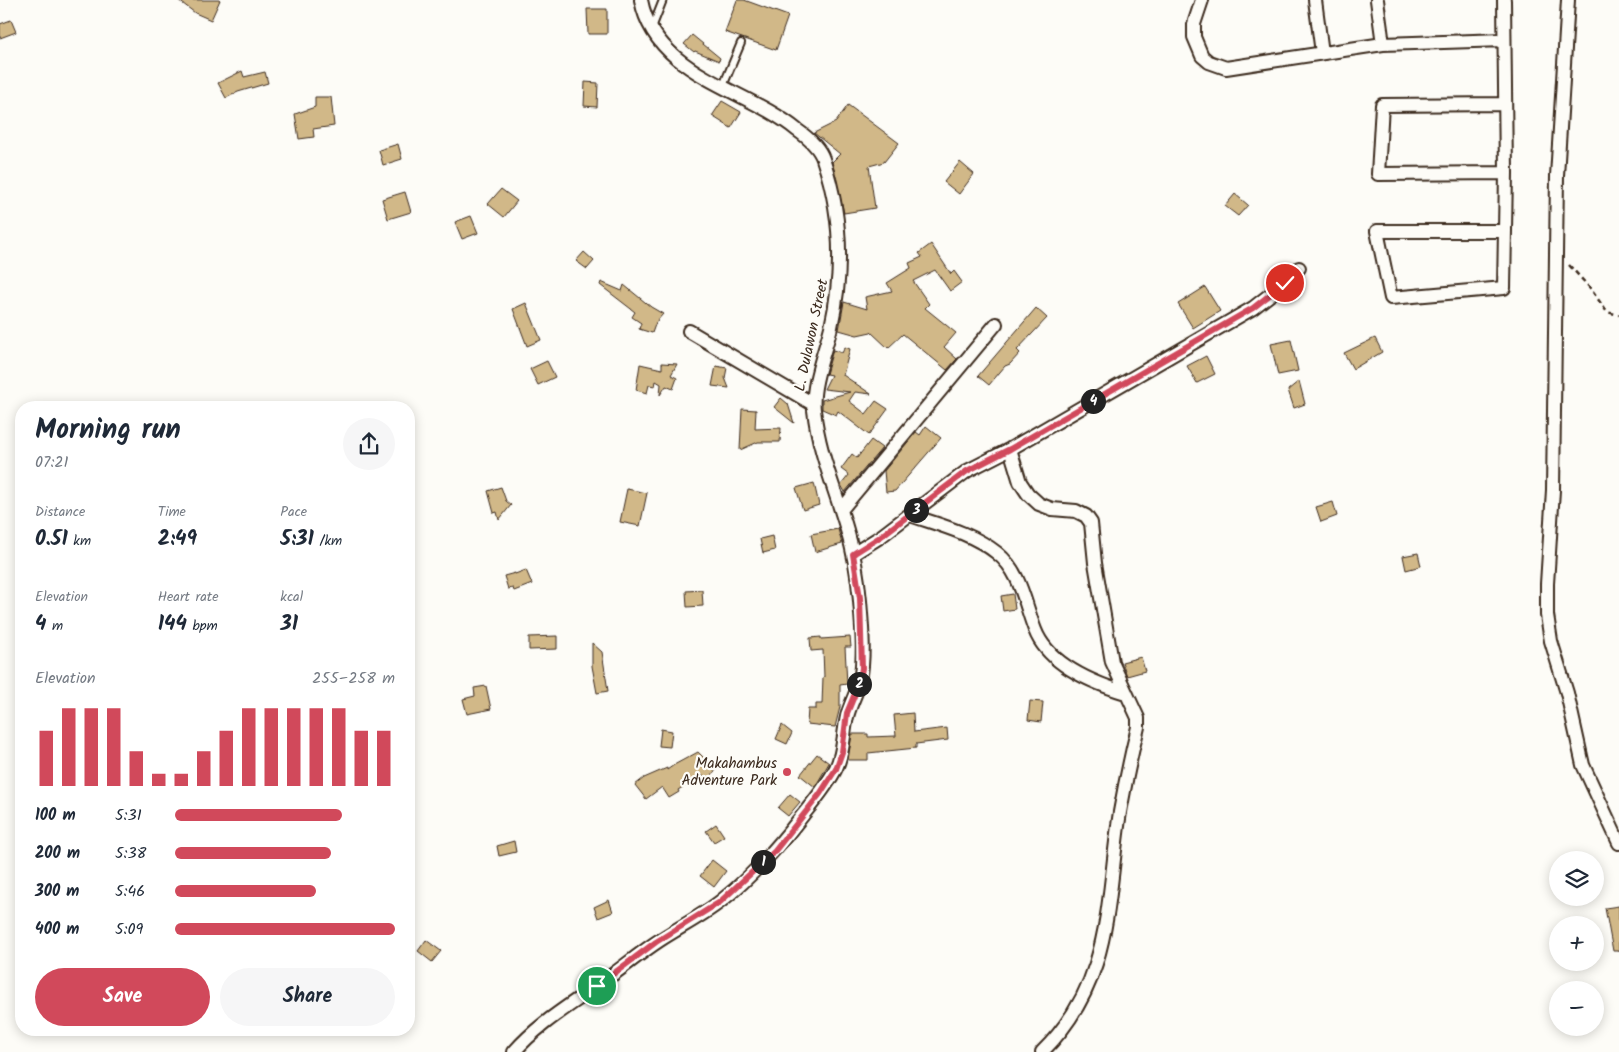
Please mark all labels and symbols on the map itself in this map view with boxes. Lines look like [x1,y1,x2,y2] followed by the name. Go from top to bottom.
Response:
[1264,262,1306,304] pin
[788,277,836,394] street label: L. Dulawon Street
[1080,388,1106,414] pin: 4
[904,498,928,522] pin: 3
[846,672,872,696] pin: 2
[681,752,778,793] place label: Makahambus Adventure Park
[781,766,793,778] marker: Makahambus Adventure Park
[750,850,776,874] pin: 1
[576,965,618,1007] pin

